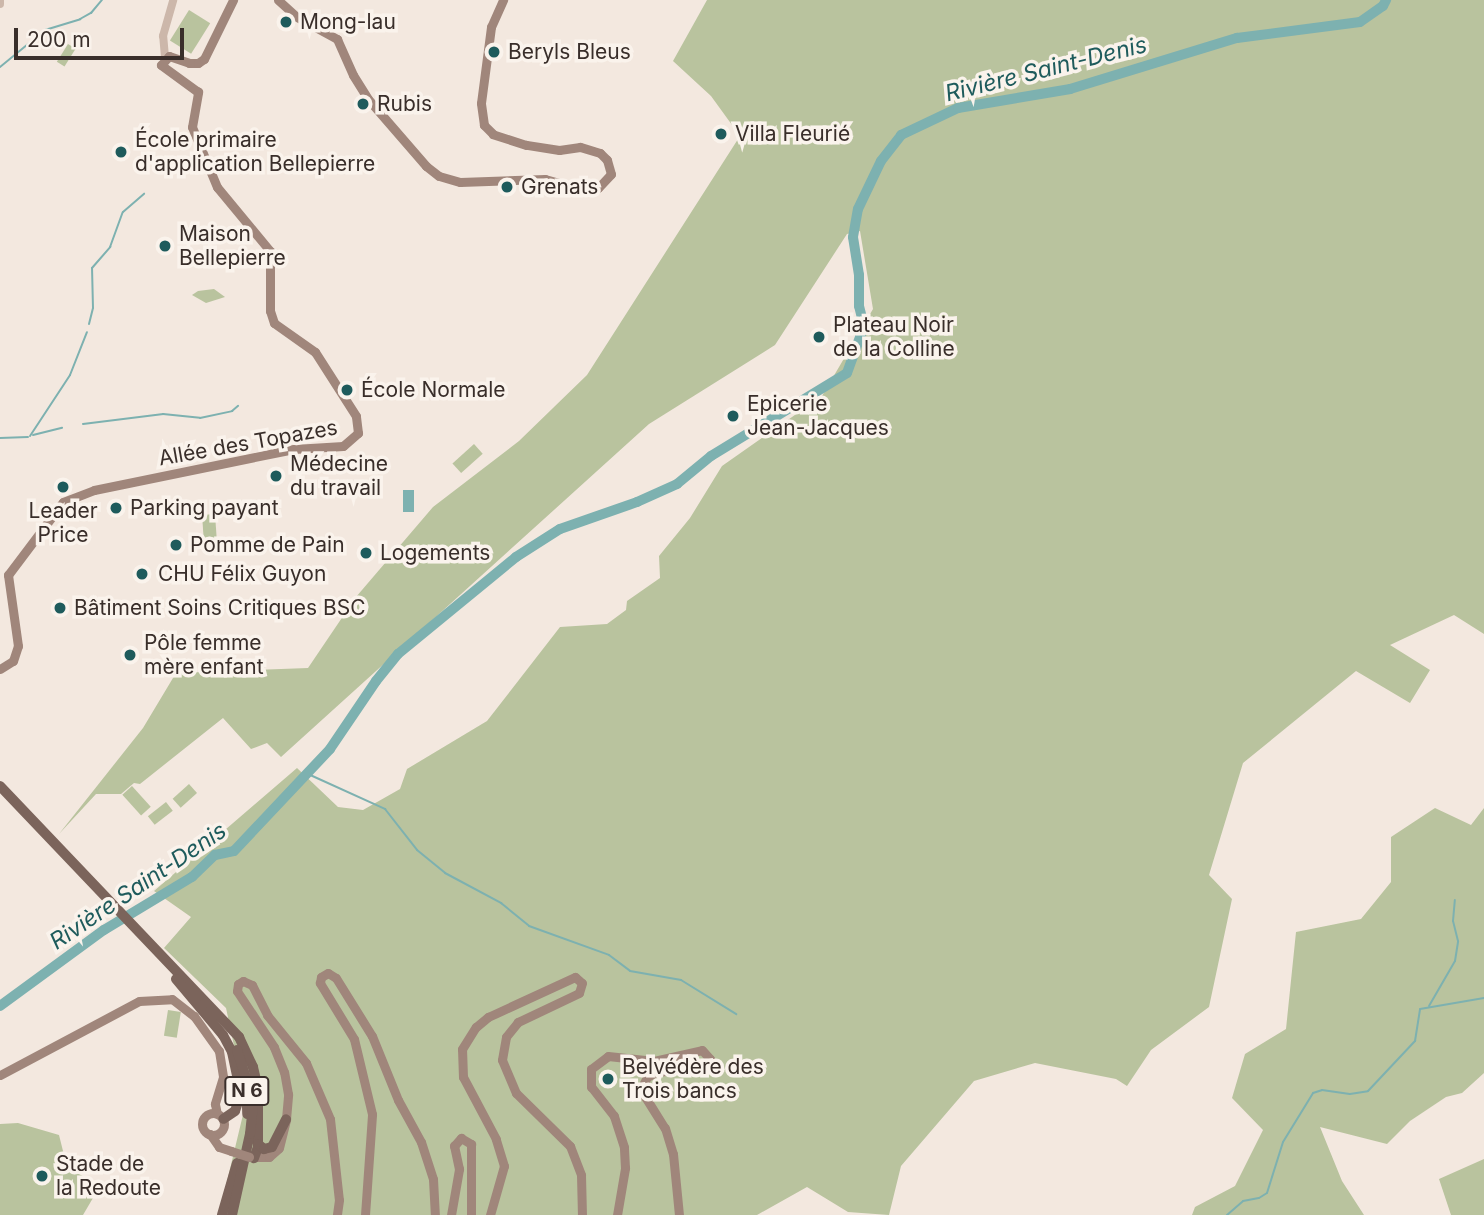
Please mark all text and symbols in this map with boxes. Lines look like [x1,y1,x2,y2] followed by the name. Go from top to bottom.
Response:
[300,9,396,35] place label: Mong-lau
[18,14,187,58] scale bar
[278,14,294,30] marker: Mong-lau
[27,27,91,52] text: 200 m
[942,31,1150,107] water label: Rivière Saint-Denis
[508,39,631,65] place label: Beryls Bleus
[486,44,502,60] marker: Beryls Bleus
[377,91,432,117] place label: Rubis
[355,96,371,112] marker: Rubis
[735,121,850,147] place label: Villa Fleurié
[713,126,729,142] marker: Villa Fleurié
[135,127,375,177] place label: École primaire d'application Bellepierre
[113,144,129,160] marker: École primaire d'application Bellepierre
[521,174,598,200] place label: Grenats
[499,179,515,195] marker: Grenats
[179,221,286,271] place label: Maison Bellepierre
[157,238,173,254] marker: Maison Bellepierre
[833,312,955,362] place label: Plateau Noir de la Colline
[811,329,827,345] marker: Plateau Noir de la Colline
[361,377,506,403] place label: École Normale
[339,382,355,398] marker: École Normale
[747,391,889,441] place label: Epicerie Jean-Jacques
[725,408,741,424] marker: Epicerie Jean-Jacques
[157,415,339,471] street label: Allée des Topazes
[290,451,388,501] place label: Médecine du travail
[268,468,284,484] marker: Médecine du travail
[55,479,71,495] marker: Leader Price
[130,495,279,521] place label: Parking payant
[28,498,98,548] place label: Leader Price
[108,500,124,516] marker: Parking payant
[190,532,345,558] place label: Pomme de Pain
[168,537,184,553] marker: Pomme de Pain
[380,540,490,566] place label: Logements
[358,545,374,561] marker: Logements
[158,561,326,587] place label: CHU Félix Guyon
[132,564,152,584] marker: CHU Félix Guyon
[74,595,366,621] place label: Bâtiment Soins Critiques BSC
[52,600,68,616] marker: Bâtiment Soins Critiques BSC
[144,630,264,680] place label: Pôle femme mère enfant
[122,647,138,663] marker: Pôle femme mère enfant
[44,817,232,955] water label: Rivière Saint-Denis
[622,1054,764,1104] place label: Belvédère des Trois bancs
[600,1071,616,1087] marker: Belvédère des Trois bancs
[224,1076,270,1106] road number: N 6
[56,1151,161,1201] place label: Stade de la Redoute
[34,1168,50,1184] marker: Stade de la Redoute

